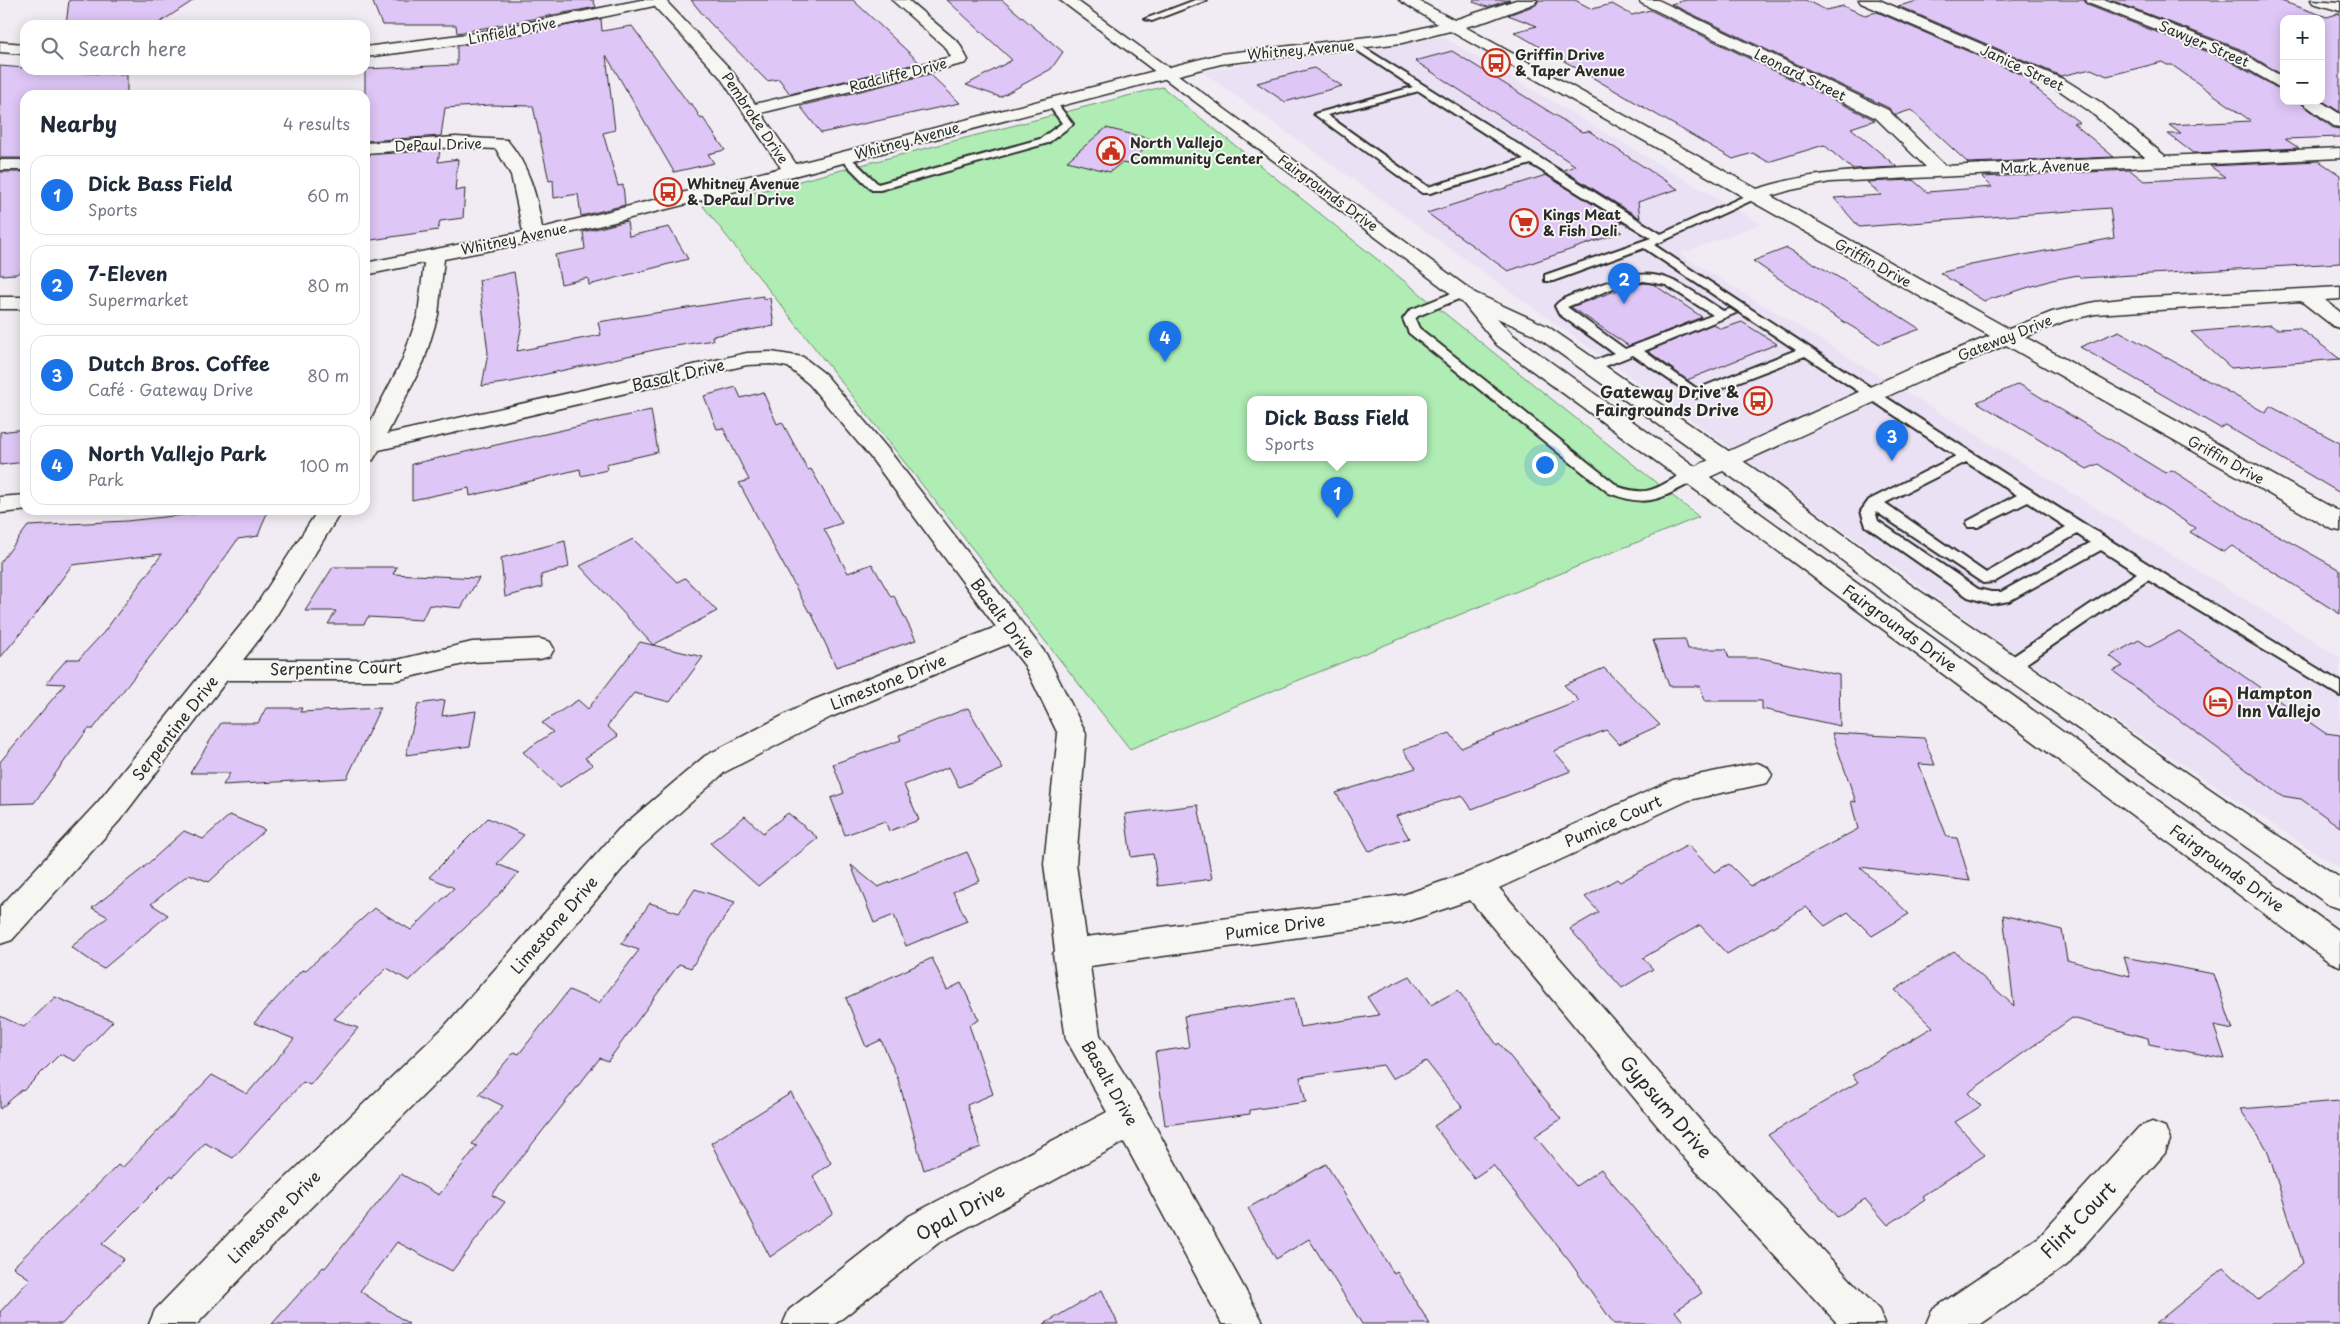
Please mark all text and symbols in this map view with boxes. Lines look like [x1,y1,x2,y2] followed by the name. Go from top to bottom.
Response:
[466,12,558,49] street label: Linfield Drive
[2156,15,2253,72] street label: Sawyer Street
[2280,15,2325,105] map controls
[2280,15,2325,60] button: +
[20,20,370,75] search box
[38,34,66,62] icon: search
[78,34,187,62] text: Search here
[1246,34,1356,65] street label: Whitney Avenue
[1977,39,2068,96] street label: Janice Street
[1751,43,1850,106] street label: Leonard Street
[1515,44,1625,81] place label: Griffin Drive & Taper Avenue
[1481,48,1511,78] bus stop icon: Griffin Drive & Taper Avenue
[847,52,949,97] street label: Radcliffe Drive
[2280,60,2325,105] button: −
[717,68,794,168] street label: Pembroke Drive
[40,107,117,139] text: Nearby
[283,111,350,135] text: 4 results
[852,116,962,165] street label: Whitney Avenue
[394,132,482,157] street label: DePaul Drive
[1130,132,1264,169] place label: North Vallejo Community Center
[1096,136,1126,166] public building icon: North Vallejo Community Center
[1274,149,1383,236] street label: Fairgrounds Drive
[2000,154,2091,179] street label: Mark Avenue
[88,169,233,197] text: Dick Bass Field
[687,173,800,210] place label: Whitney Avenue & DePaul Drive
[653,177,683,207] bus stop icon: Whitney Avenue & DePaul Drive
[53,183,61,207] text: 1
[307,183,349,207] text: 60 m
[88,197,137,221] text: Sports
[1543,204,1621,241] place label: Kings Meat & Fish Deli
[1509,208,1539,238] supermarket icon: Kings Meat & Fish Deli
[459,217,569,260] street label: Whitney Avenue
[1831,233,1915,292] street label: Griffin Drive
[88,259,168,287] text: 7-Eleven
[1608,263,1640,304] pin: 2
[51,273,63,297] text: 2
[307,273,349,297] text: 80 m
[88,287,188,311] text: Supermarket
[1955,309,2055,366] street label: Gateway Drive
[1149,321,1181,362] pin: 4
[88,349,270,377] text: Dutch Bros. Coffee
[629,352,727,396] street label: Basalt Drive
[52,363,62,387] text: 3
[307,363,349,387] text: 80 m
[88,377,253,401] text: Café · Gateway Drive
[1595,379,1739,421] place label: Gateway Drive & Fairgrounds Drive
[1743,386,1773,416] bus stop icon: Gateway Drive & Fairgrounds Drive
[1247,396,1427,461] popup
[1265,403,1409,431] text: Dick Bass Field
[1876,420,1908,461] pin: 3
[2184,430,2268,489] street label: Griffin Drive
[1265,431,1314,455] text: Sports
[88,439,267,467] text: North Vallejo Park
[1532,452,1558,478] your location
[52,453,62,477] text: 4
[300,453,349,477] text: 100 m
[88,467,124,491] text: Park
[1321,477,1353,518] pin: 1
[966,572,1042,662] street label: Basalt Drive
[1838,577,1963,677] street label: Fairgrounds Drive
[826,647,949,715] street label: Limestone Drive
[270,654,403,680] street label: Serpentine Court
[125,670,223,785] street label: Serpentine Drive
[2237,680,2321,722] place label: Hampton Inn Vallejo
[2203,687,2233,717] hotel icon: Hampton Inn Vallejo
[1560,788,1665,852] street label: Pumice Court
[2165,817,2290,917] street label: Fairgrounds Drive
[504,870,603,979] street label: Limestone Drive
[1223,907,1326,945] street label: Pumice Drive
[1077,1035,1145,1130] street label: Basalt Drive
[1614,1049,1720,1164] street label: Gypsum Drive
[221,1164,325,1268] street label: Limestone Drive
[2033,1174,2122,1264] street label: Flint Court
[910,1175,1009,1247] street label: Opal Drive

